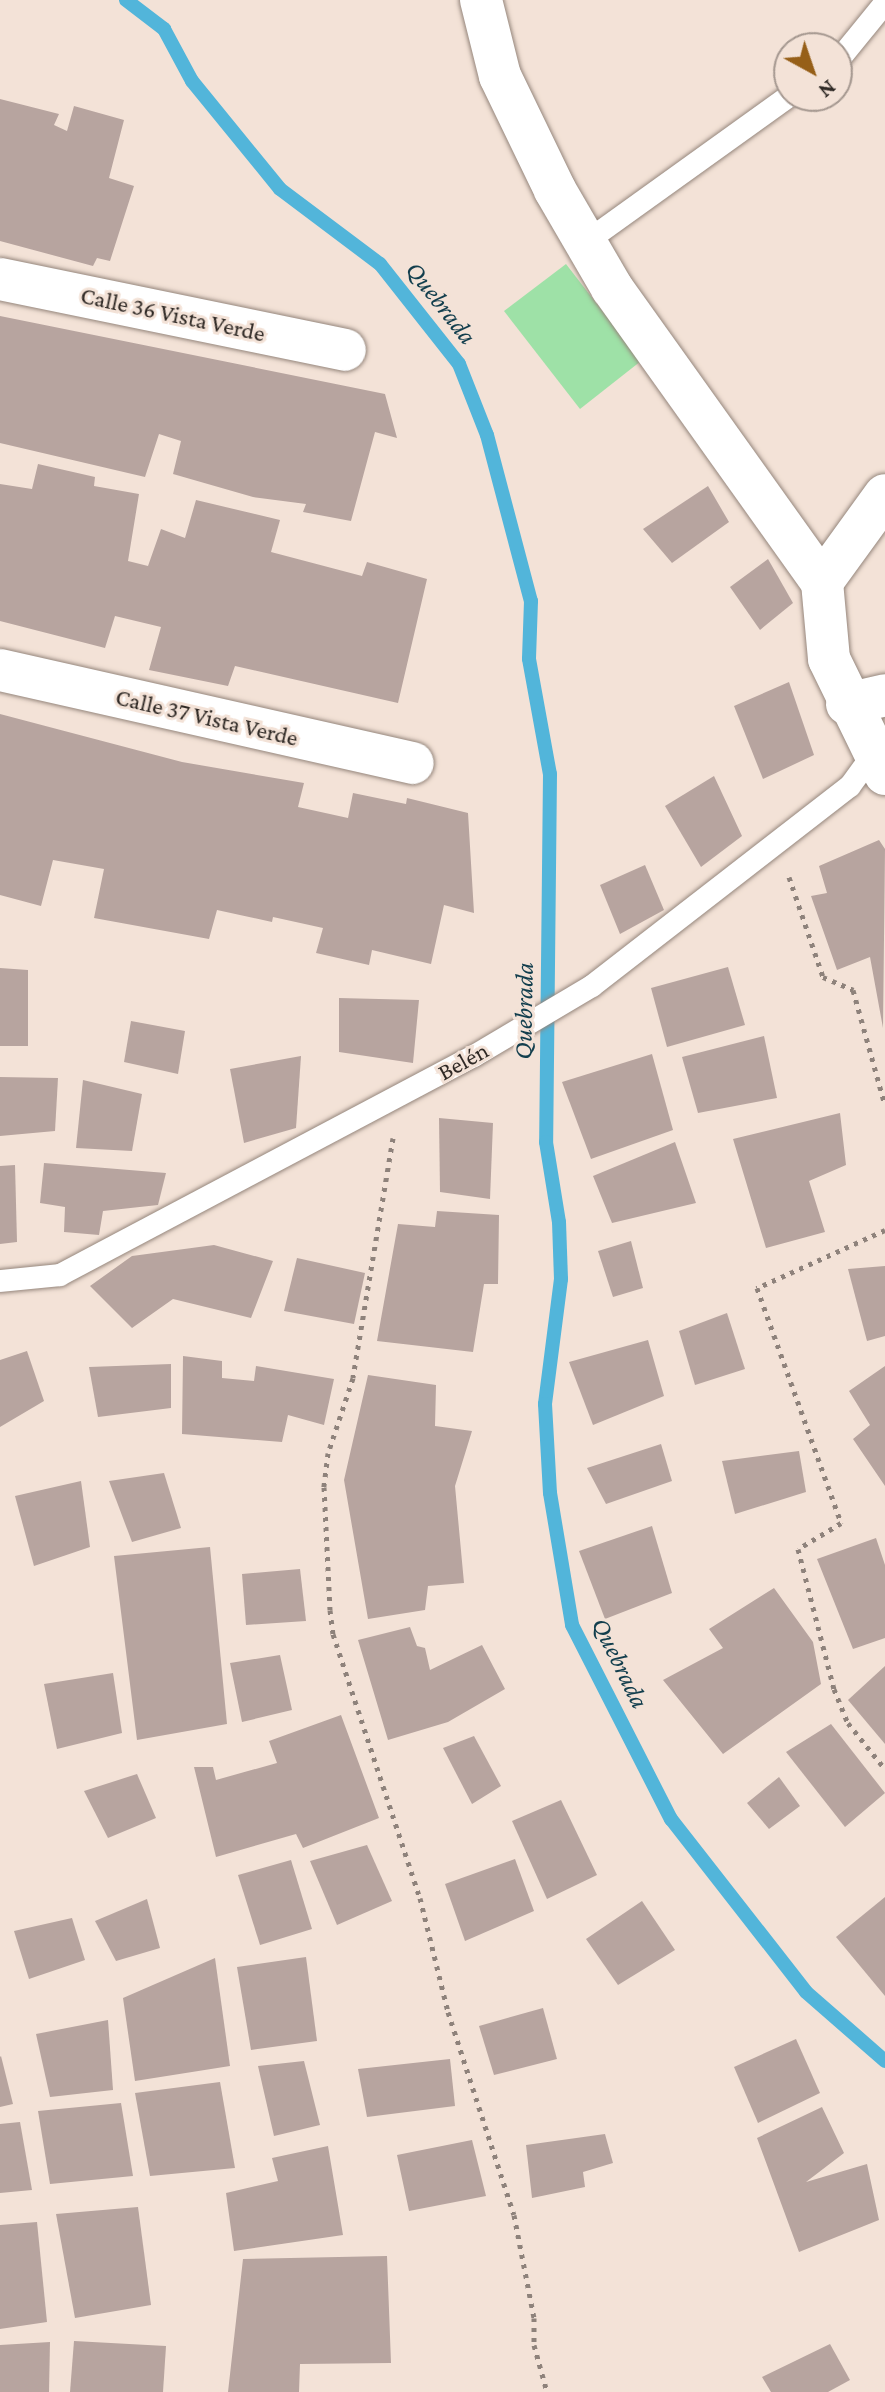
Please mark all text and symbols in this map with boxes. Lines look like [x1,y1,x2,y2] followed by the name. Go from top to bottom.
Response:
[773,32,853,112] north arrow
[814,75,841,104] text: N
[399,255,483,351] water label: Quebrada
[78,280,268,348] street label: Calle 36 Vista Verde
[113,682,301,752] street label: Calle 37 Vista Verde
[508,962,540,1060] water label: Quebrada
[433,1035,493,1087] street label: Belén
[585,1613,655,1713] water label: Quebrada

